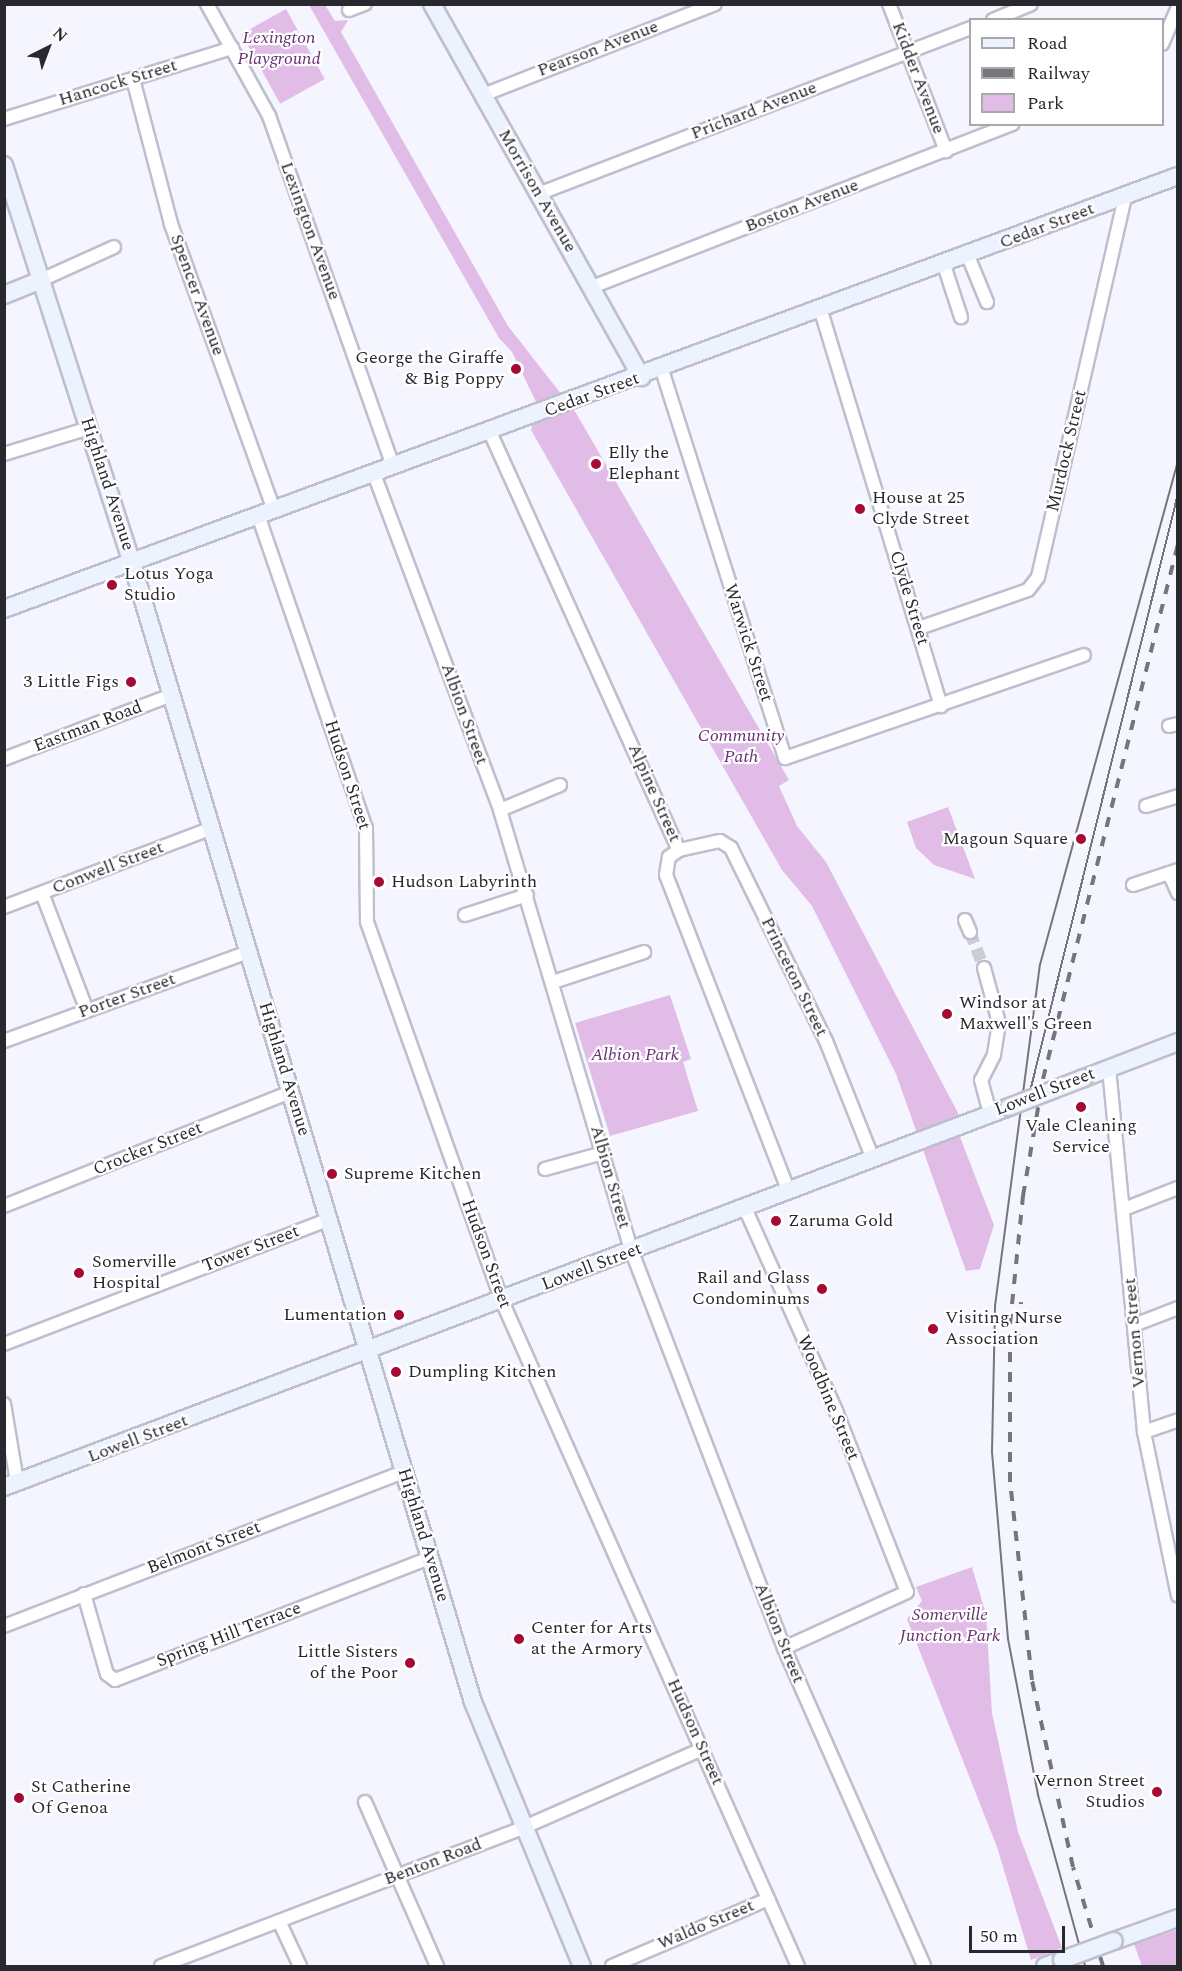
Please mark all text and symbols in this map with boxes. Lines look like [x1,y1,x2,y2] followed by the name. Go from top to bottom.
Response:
[534,16,662,82] street label: Pearson Avenue
[18,18,78,78] north arrow
[969,18,1164,126] legend
[887,19,949,137] street label: Kidder Avenue
[47,21,73,48] text: N
[237,28,321,70] park label: Lexington Playground
[1027,30,1068,57] text: Road
[56,55,180,111] street label: Hancock Street
[1027,60,1090,87] text: Railway
[688,77,820,145] street label: Prichard Avenue
[1027,90,1064,117] text: Park
[493,125,581,257] street label: Morrison Avenue
[275,159,345,303] street label: Lexington Avenue
[742,174,862,238] street label: Boston Avenue
[997,198,1097,254] street label: Cedar Street
[165,231,229,359] street label: Spencer Avenue
[355,348,504,391] place label: George the Giraffe & Big Poppy
[509,362,523,376] marker: George the Giraffe & Big Poppy
[542,368,642,422] street label: Cedar Street
[1042,388,1092,514] street label: Murdock Street
[75,415,139,553] street label: Highland Avenue
[608,443,680,486] place label: Elly the Elephant
[589,457,603,471] marker: Elly the Elephant
[872,488,970,530] place label: House at 25 Clyde Street
[853,502,867,516] marker: House at 25 Clyde Street
[884,548,934,648] street label: Clyde Street
[124,564,214,606] place label: Lotus Yoga Studio
[105,578,119,592] marker: Lotus Yoga Studio
[719,581,777,705] street label: Warwick Street
[436,660,492,768] street label: Albion Street
[23,671,119,693] place label: 3 Little Figs
[124,675,138,689] marker: 3 Little Figs
[31,696,145,758] street label: Eastman Road
[319,717,375,833] street label: Hudson Street
[698,726,784,768] park label: Community Path
[623,740,685,846] street label: Alpine Street
[943,828,1068,850] place label: Magoun Square
[1072,830,1090,848] marker: Magoun Square
[49,837,167,899] street label: Conwell Street
[391,871,537,893] place label: Hudson Labyrinth
[372,875,386,889] marker: Hudson Labyrinth
[756,914,832,1040] street label: Princeton Street
[75,968,179,1024] street label: Porter Street
[959,993,1092,1036] place label: Windsor at Maxwell's Green
[253,999,315,1139] street label: Highland Avenue
[940,1007,954,1021] marker: Windsor at Maxwell's Green
[591,1044,679,1066] park label: Albion Park
[992,1063,1098,1121] street label: Lowell Street
[1074,1100,1088,1114] marker: Vale Cleaning Service
[1025,1116,1137,1158] place label: Vale Cleaning Service
[90,1117,206,1181] street label: Crocker Street
[585,1123,635,1231] street label: Albion Street
[344,1163,481,1185] place label: Supreme Kitchen
[325,1167,339,1181] marker: Supreme Kitchen
[456,1197,516,1311] street label: Hudson Street
[788,1210,893,1232] place label: Zaruma Gold
[769,1214,783,1228] marker: Zaruma Gold
[199,1221,303,1277] street label: Tower Street
[539,1238,645,1296] street label: Lowell Street
[92,1252,177,1294] place label: Somerville Hospital
[70,1264,88,1282] marker: Somerville Hospital
[692,1268,810,1310] place label: Rail and Glass Condominums
[1119,1277,1151,1389] street label: Vernon Street
[815,1282,829,1296] marker: Rail and Glass Condominums
[283,1304,387,1326] place label: Lumentation
[392,1308,406,1322] marker: Lumentation
[945,1308,1062,1350] place label: Visiting Nurse Association
[926,1322,940,1336] marker: Visiting Nurse Association
[792,1332,864,1464] street label: Woodbine Street
[408,1361,556,1383] place label: Dumpling Kitchen
[389,1365,403,1379] marker: Dumpling Kitchen
[85,1410,191,1468] street label: Lowell Street
[392,1465,454,1605] street label: Highland Avenue
[144,1516,264,1580] street label: Belmont Street
[749,1580,809,1686] street label: Albion Street
[154,1597,304,1673] street label: Spring Hill Terrace
[900,1605,1000,1648] park label: Somerville Junction Park
[531,1618,652,1660] place label: Center for Arts at the Armory
[512,1632,526,1646] marker: Center for Arts at the Armory
[297,1642,398,1684] place label: Little Sisters of the Poor
[403,1656,417,1670] marker: Little Sisters of the Poor
[662,1675,728,1789] street label: Hudson Street
[1034,1771,1145,1814] place label: Vernon Street Studios
[31,1777,131,1820] place label: St Catherine Of Genoa
[1150,1785,1164,1799] marker: Vernon Street Studios
[12,1791,26,1805] marker: St Catherine Of Genoa
[381,1833,485,1891] street label: Benton Road
[654,1895,758,1955] street label: Waldo Street
[972,1914,1068,1952] scale bar
[980,1923,1018,1950] text: 50 m

